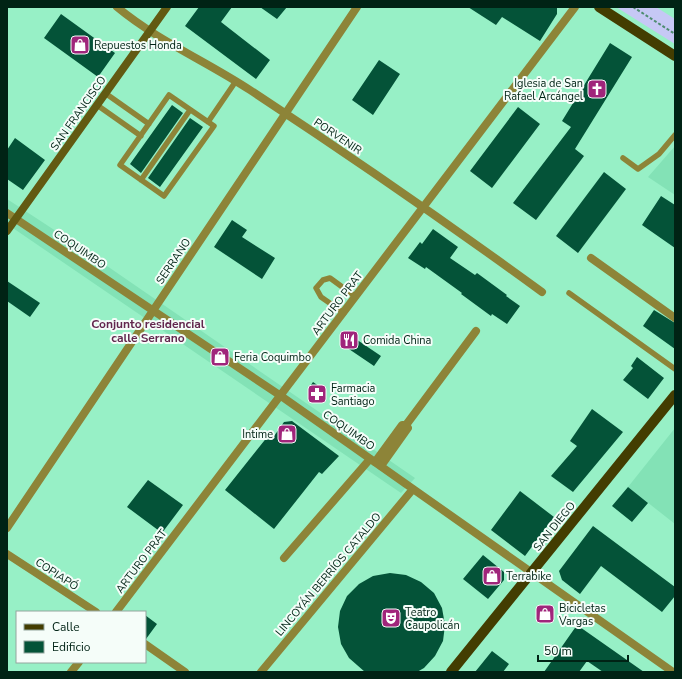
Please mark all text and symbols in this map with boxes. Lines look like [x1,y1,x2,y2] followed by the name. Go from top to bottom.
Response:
[69,34,91,56] shop icon: Repuestos Honda
[94,38,182,53] place label: Repuestos Honda
[47,73,110,154] street label: SAN FRANCISCO
[504,76,584,104] place label: Iglesia de San Rafael Arcángel
[586,78,608,100] church icon: Iglesia de San Rafael Arcángel
[311,115,365,158] street label: PORVENIR
[51,226,109,272] street label: COQUIMBO
[153,235,194,287] street label: SERRANO
[308,268,367,338] street label: ARTURO PRAT
[91,316,205,346] district label: Conjunto residencial calle Serrano
[338,329,360,351] restaurant icon: Comida China
[363,333,432,348] place label: Comida China
[209,346,231,368] shop icon: Feria Coquimbo
[234,350,311,365] place label: Feria Coquimbo
[331,381,375,409] place label: Farmacia Santiago
[306,383,328,405] pharmacy icon: Farmacia Santiago
[320,407,378,454] street label: COQUIMBO
[276,423,298,445] shop icon: Intime
[242,427,273,442] place label: Intime
[530,498,579,554] street label: SAN DIEGO
[271,509,385,639] street label: LINCOYÁN BERRÍOS CATALDO
[112,526,171,596] street label: ARTURO PRAT
[32,554,82,594] street label: COPIAPÓ
[481,565,503,587] shop icon: Terrabike
[506,569,552,584] place label: Terrabike
[558,601,606,629] place label: Bicicletas Vargas
[534,603,556,625] shop icon: Bicicletas Vargas
[405,605,460,633] place label: Teatro Caupolicán
[380,607,402,629] theatre icon: Teatro Caupolicán
[16,611,146,663] legend
[52,619,80,635] text: Calle
[538,637,628,663] scale bar
[52,639,91,655] text: Edificio
[544,643,572,659] text: 50 m

